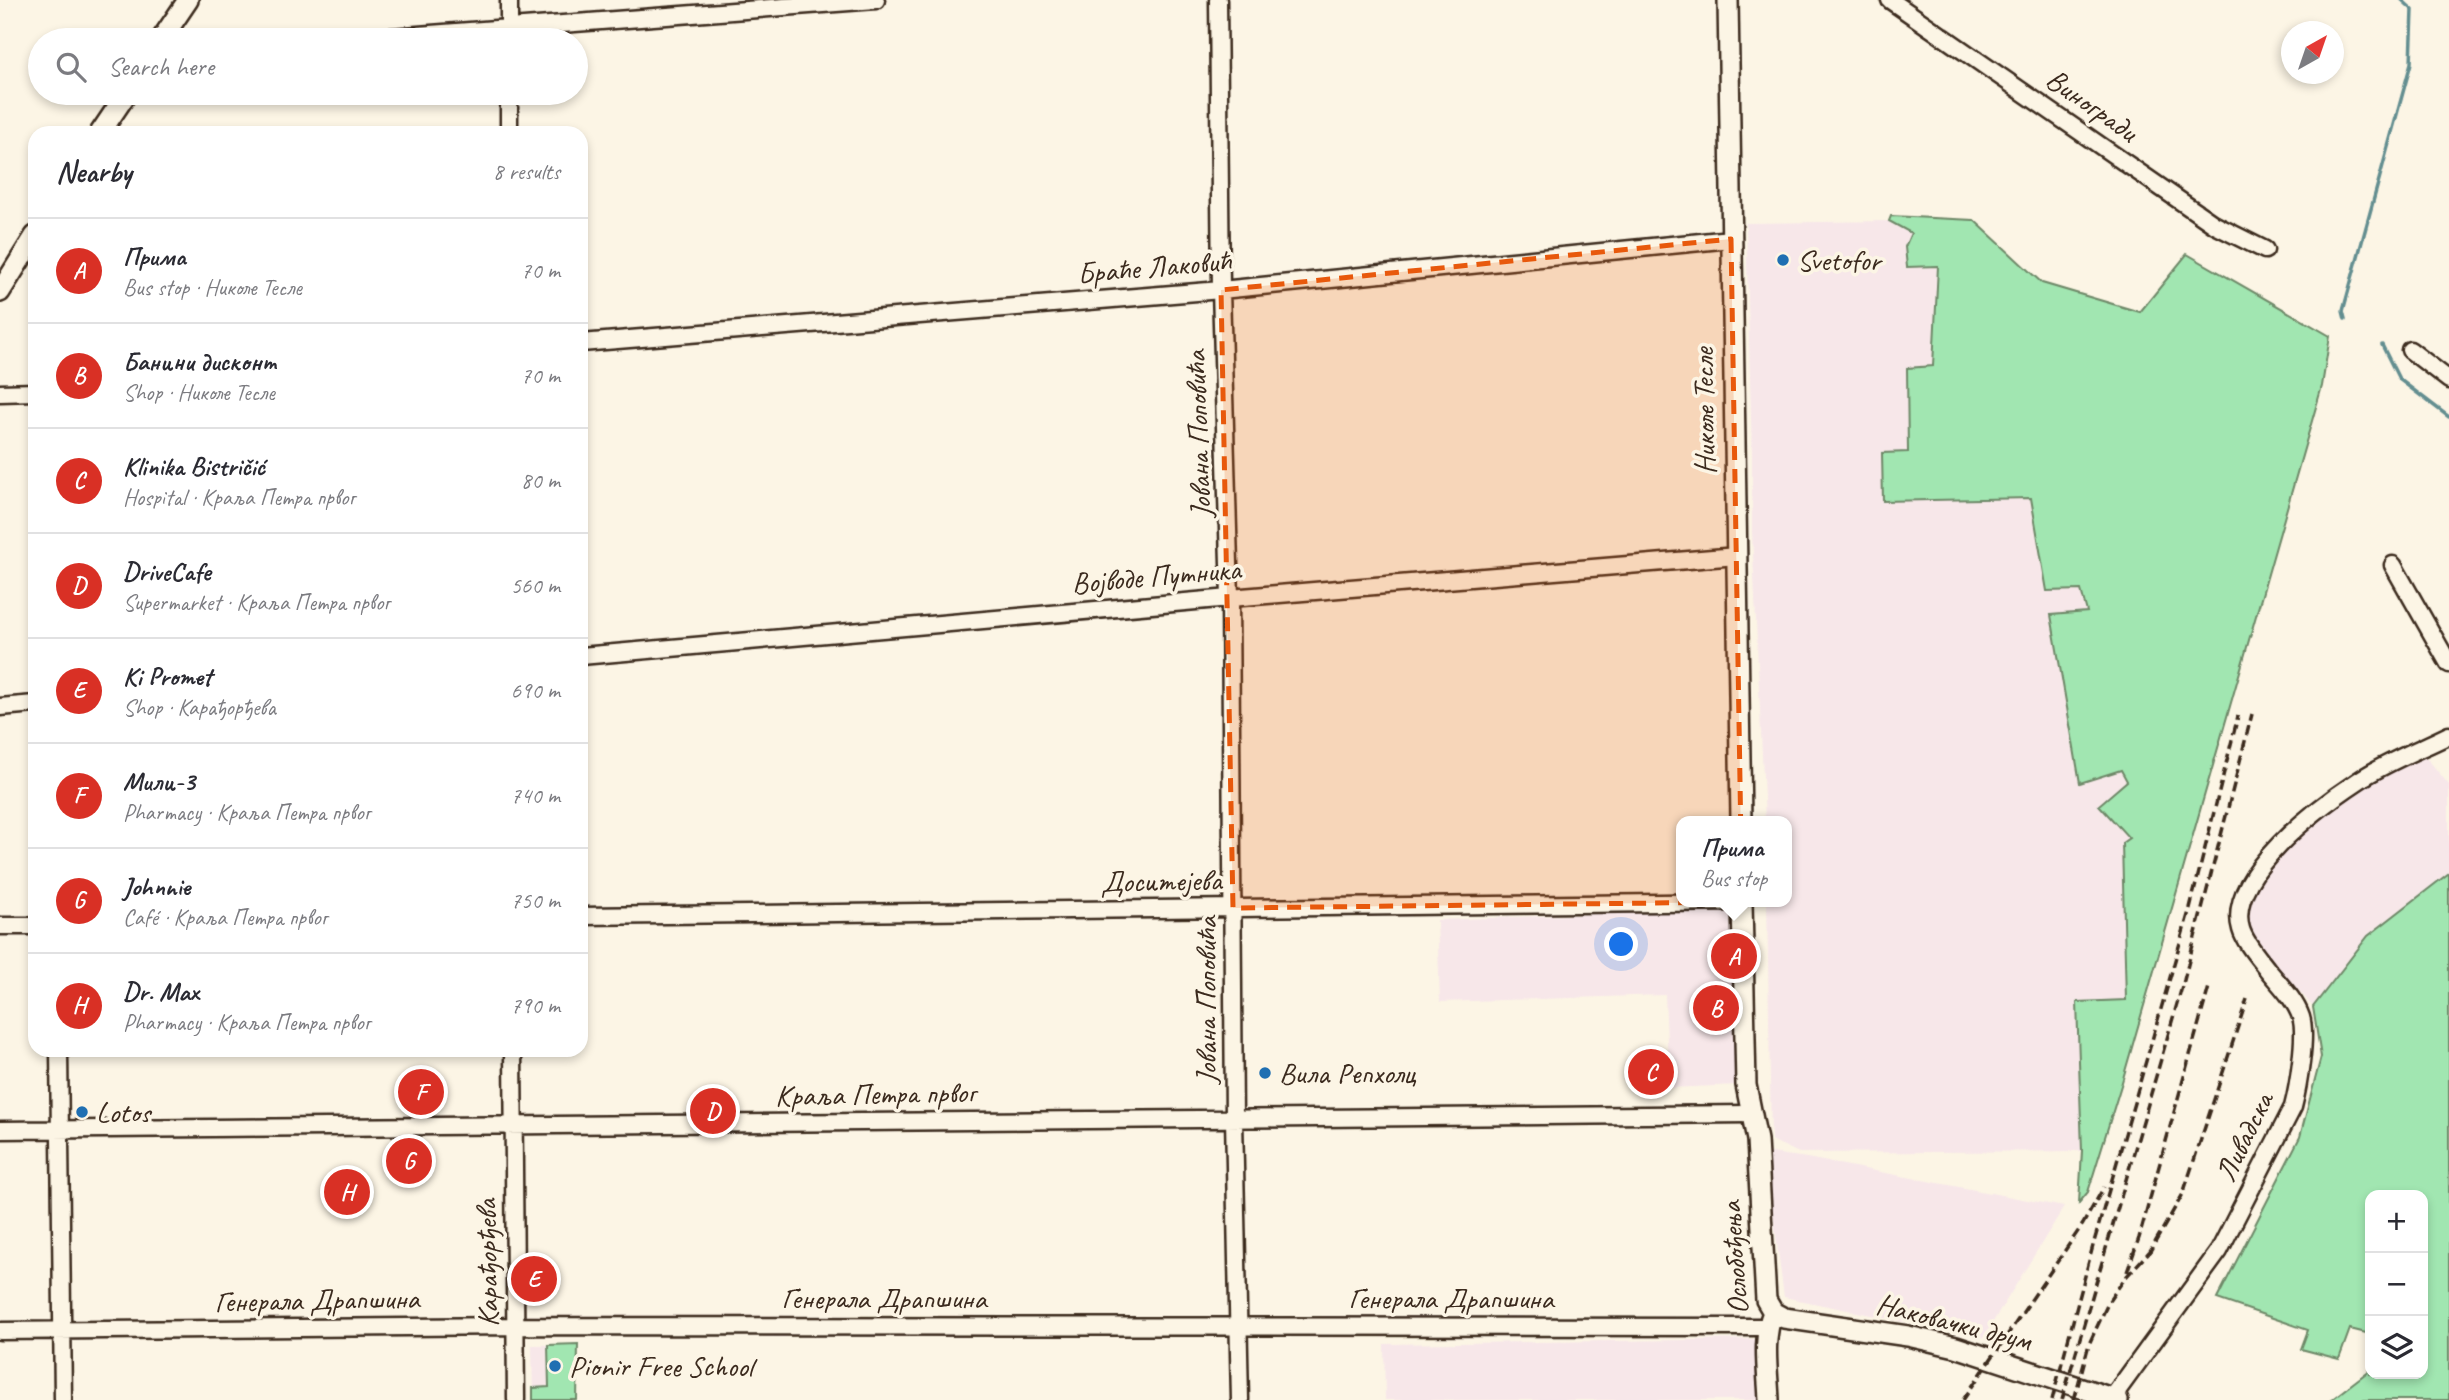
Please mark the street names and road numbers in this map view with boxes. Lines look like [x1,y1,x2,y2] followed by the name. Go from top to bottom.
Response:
[2039,60,2147,151] street label: Виногради
[1076,241,1235,293] street label: Браће Лаковић
[1684,345,1724,475] street label: Николе Тесле
[1176,348,1220,520] street label: Јована Поповића
[1070,550,1244,602] street label: Војводе Путника
[1100,861,1224,901] street label: Доситејева
[1187,914,1225,1086] street label: Јована Поповића
[775,1073,979,1115] street label: Краља Петра првог
[2206,1084,2283,1188] street label: Ливадска
[467,1197,507,1327] street label: Карађорђева
[1711,1198,1757,1316] street label: Ослобођења
[214,1279,422,1321] street label: Генерала Драпшина
[781,1279,988,1317] street label: Генерала Драпшина
[1348,1279,1555,1317] street label: Генерала Драпшина
[1872,1284,2037,1360] street label: Наковачки друм

